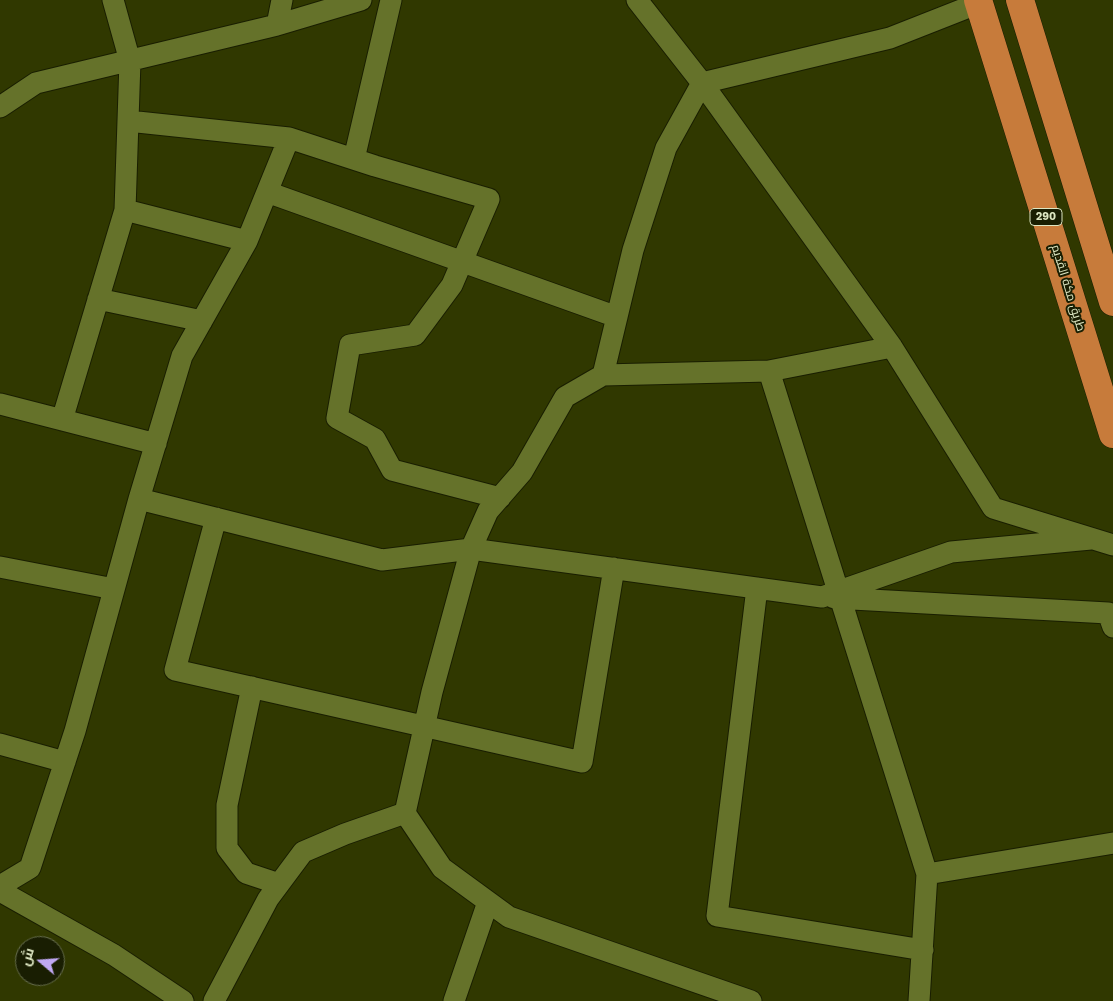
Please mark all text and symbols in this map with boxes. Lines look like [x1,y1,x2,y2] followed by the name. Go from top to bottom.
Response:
[1030,208,1062,226] road number: 290
[1048,243,1088,333] street label: طريق مكة القديم
[15,936,65,986] north arrow
[16,946,37,968] text: ش

